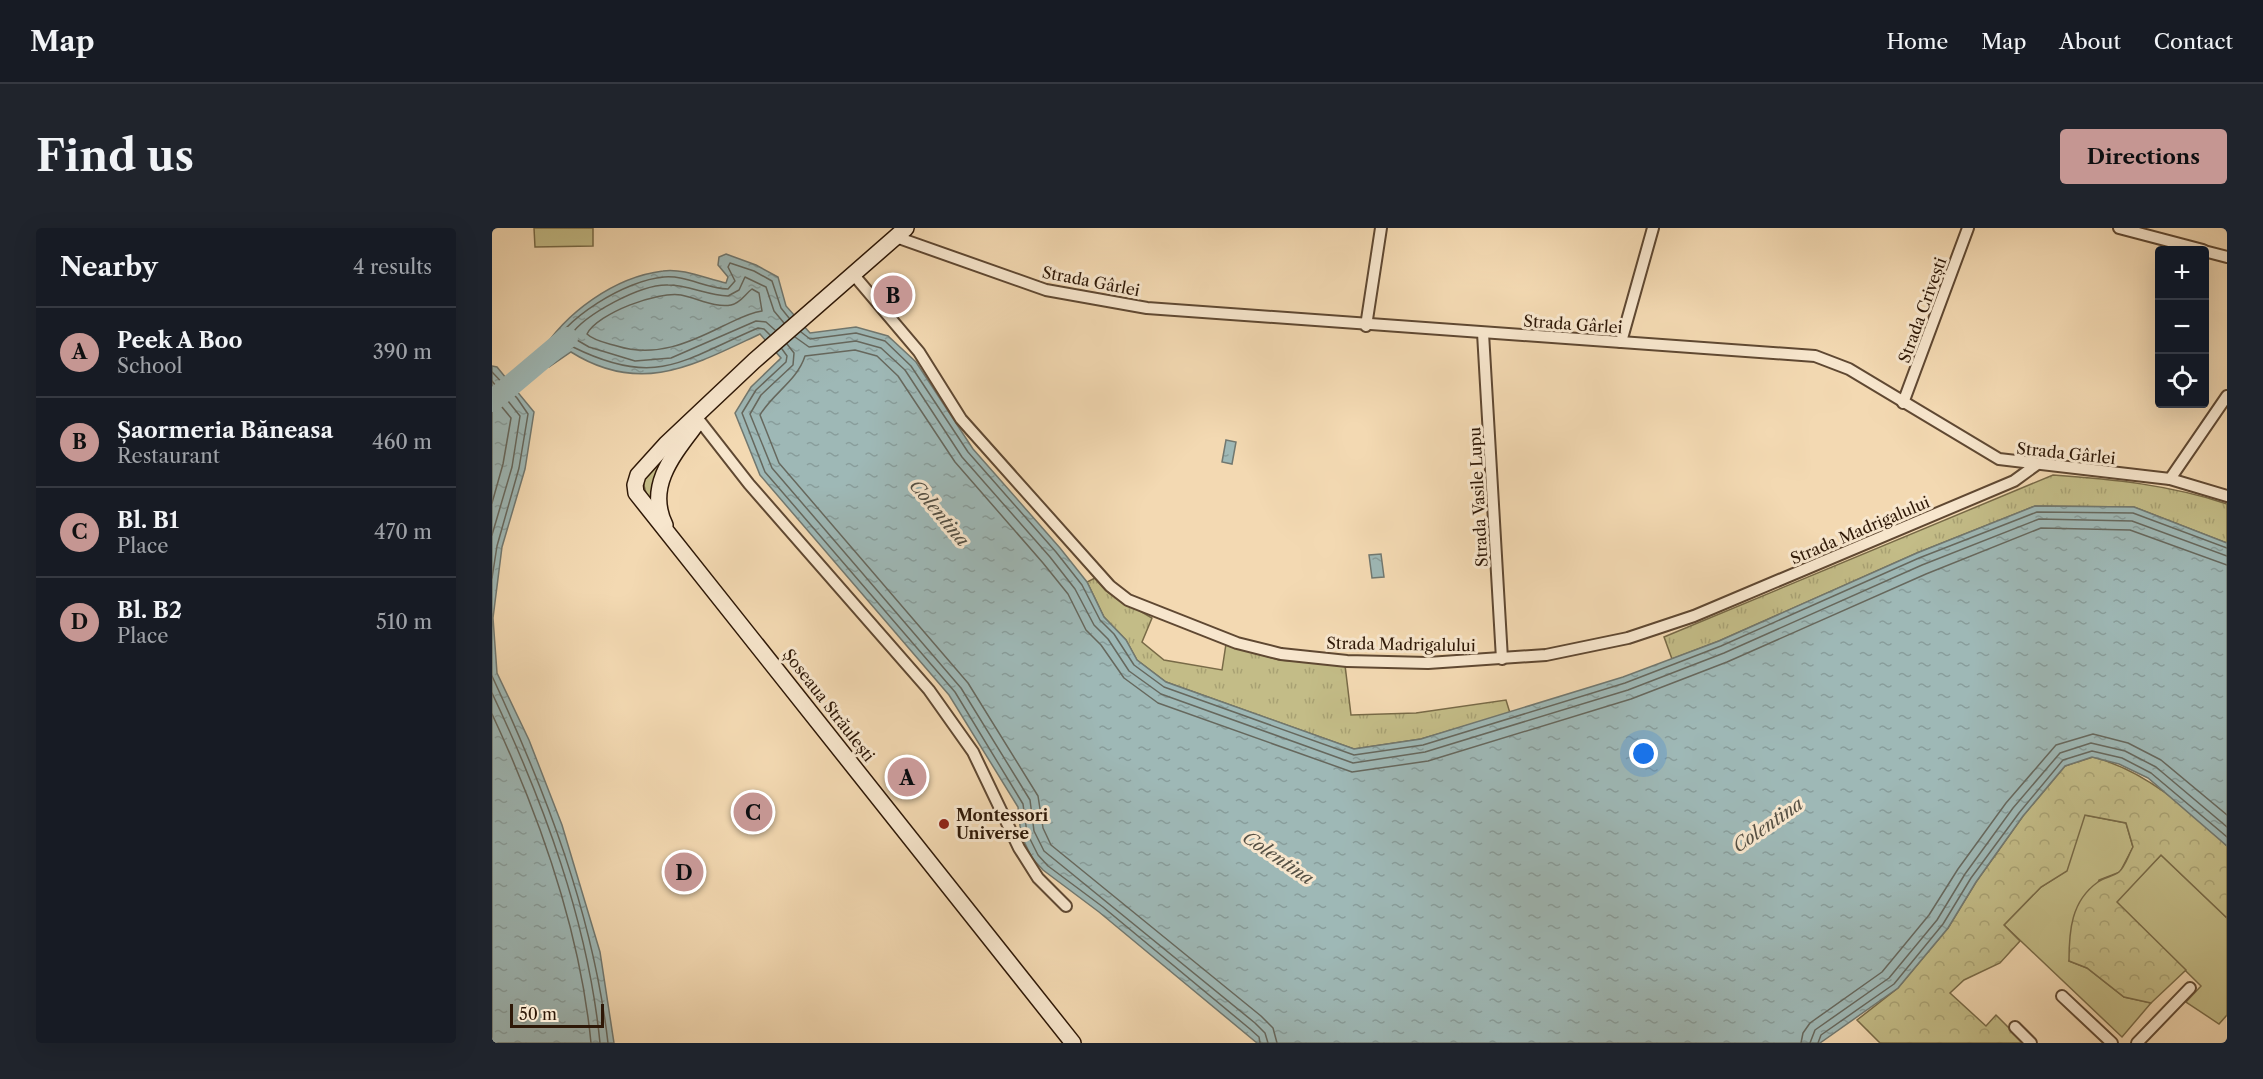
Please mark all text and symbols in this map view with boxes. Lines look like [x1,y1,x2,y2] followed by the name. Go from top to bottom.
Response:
[30,24,94,58] text: Map
[1887,29,1948,54] text: Home
[1981,29,2026,54] text: Map
[2059,29,2121,54] text: About
[2154,29,2233,54] text: Contact
[2060,129,2227,184] button: Directions
[36,130,194,182] text: Find us
[2155,246,2209,408] map controls
[2155,246,2209,300] button: +
[60,251,158,283] text: Nearby
[1894,254,1950,366] street label: Strada Crivești
[353,255,432,279] text: 4 results
[1040,262,1142,300] street label: Strada Gârlei
[874,272,912,318] pin: B
[2155,300,2209,354] button: −
[1523,311,1623,337] street label: Strada Gârlei
[117,327,243,354] text: Peek A Boo
[72,340,87,364] text: A
[373,340,432,364] text: 390 m
[117,354,182,378] text: School
[2155,354,2209,408] button: locate
[117,417,333,444] text: Șaormeria Băneasa
[1464,426,1492,568] street label: Strada Vasile Lupu
[72,430,87,454] text: B
[372,430,432,454] text: 460 m
[2016,438,2117,468] street label: Strada Gârlei
[117,444,220,468] text: Restaurant
[905,475,974,551] water label: Colentina
[1787,492,1933,568] street label: Strada Madrigalului
[117,507,179,534] text: Bl. B1
[71,520,88,544] text: C
[374,520,432,544] text: 470 m
[117,534,168,558] text: Place
[117,597,182,624] text: Bl. B2
[71,610,88,634] text: D
[376,610,432,634] text: 510 m
[117,624,168,648] text: Place
[1326,633,1476,655] street label: Strada Madrigalului
[779,645,879,765] street label: Șoseaua Străulești
[1629,739,1658,768] your location
[888,754,926,800] pin: A
[734,790,772,834] pin: C
[1729,793,1808,857] water label: Colentina
[956,805,1049,843] place label: Montessori Universe
[937,817,951,831] marker: Montessori Universe
[1238,826,1318,890] water label: Colentina
[664,850,704,894] pin: D
[510,1001,604,1028] scale bar
[519,1004,557,1024] text: 50 m

